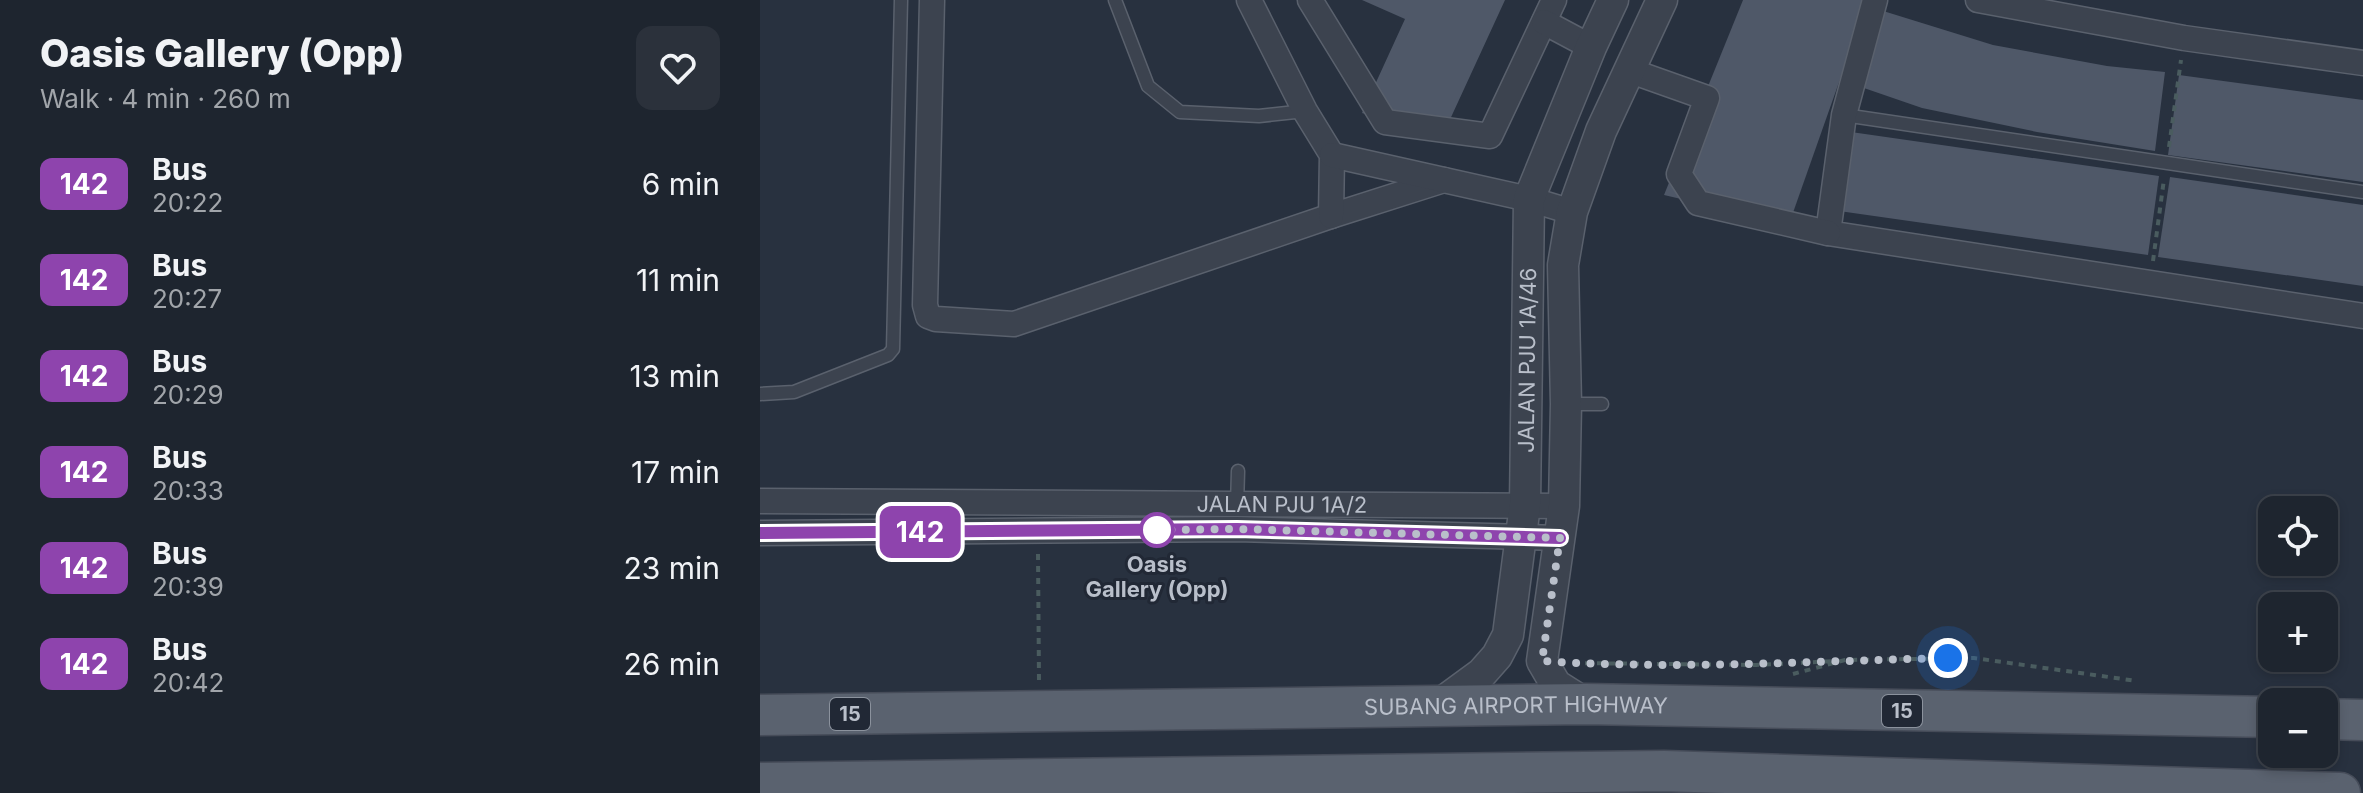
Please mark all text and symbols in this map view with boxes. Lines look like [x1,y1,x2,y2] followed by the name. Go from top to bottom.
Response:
[636,26,720,110] button: heart
[40,30,404,76] text: Oasis Gallery (Opp)
[40,83,291,114] text: Walk · 4 min · 260 m
[152,151,207,187] text: Bus
[642,166,720,202] text: 6 min
[60,167,108,201] text: 142
[152,187,223,218] text: 20:22
[152,247,207,283] text: Bus
[636,262,720,298] text: 11 min
[60,263,108,297] text: 142
[1513,268,1541,453] street label: JALAN PJU 1A/46
[152,283,222,314] text: 20:27
[152,343,207,379] text: Bus
[630,358,720,394] text: 13 min
[60,359,108,393] text: 142
[152,379,224,410] text: 20:29
[152,439,207,475] text: Bus
[631,454,720,490] text: 17 min
[60,455,108,489] text: 142
[152,475,224,506] text: 20:33
[1197,491,1367,518] street label: JALAN PJU 1A/2
[2258,496,2338,768] map controls
[2258,496,2338,576] button: locate
[874,506,966,558] line badge: 142
[1140,513,1174,547] marker: Oasis Gallery (Opp)
[896,515,944,549] text: 142
[152,535,207,571] text: Bus
[623,550,720,586] text: 23 min
[60,551,108,585] text: 142
[1085,551,1229,602] place label: Oasis Gallery (Opp)
[152,571,224,602] text: 20:39
[2258,592,2338,672] button: +
[152,631,207,667] text: Bus
[1928,638,1968,678] your location
[623,646,720,682] text: 26 min
[60,647,108,681] text: 142
[152,667,224,698] text: 20:42
[2258,688,2338,768] button: −
[1364,691,1668,720] street label: SUBANG AIRPORT HIGHWAY
[1882,695,1922,727] road number: 15
[830,698,870,730] road number: 15

